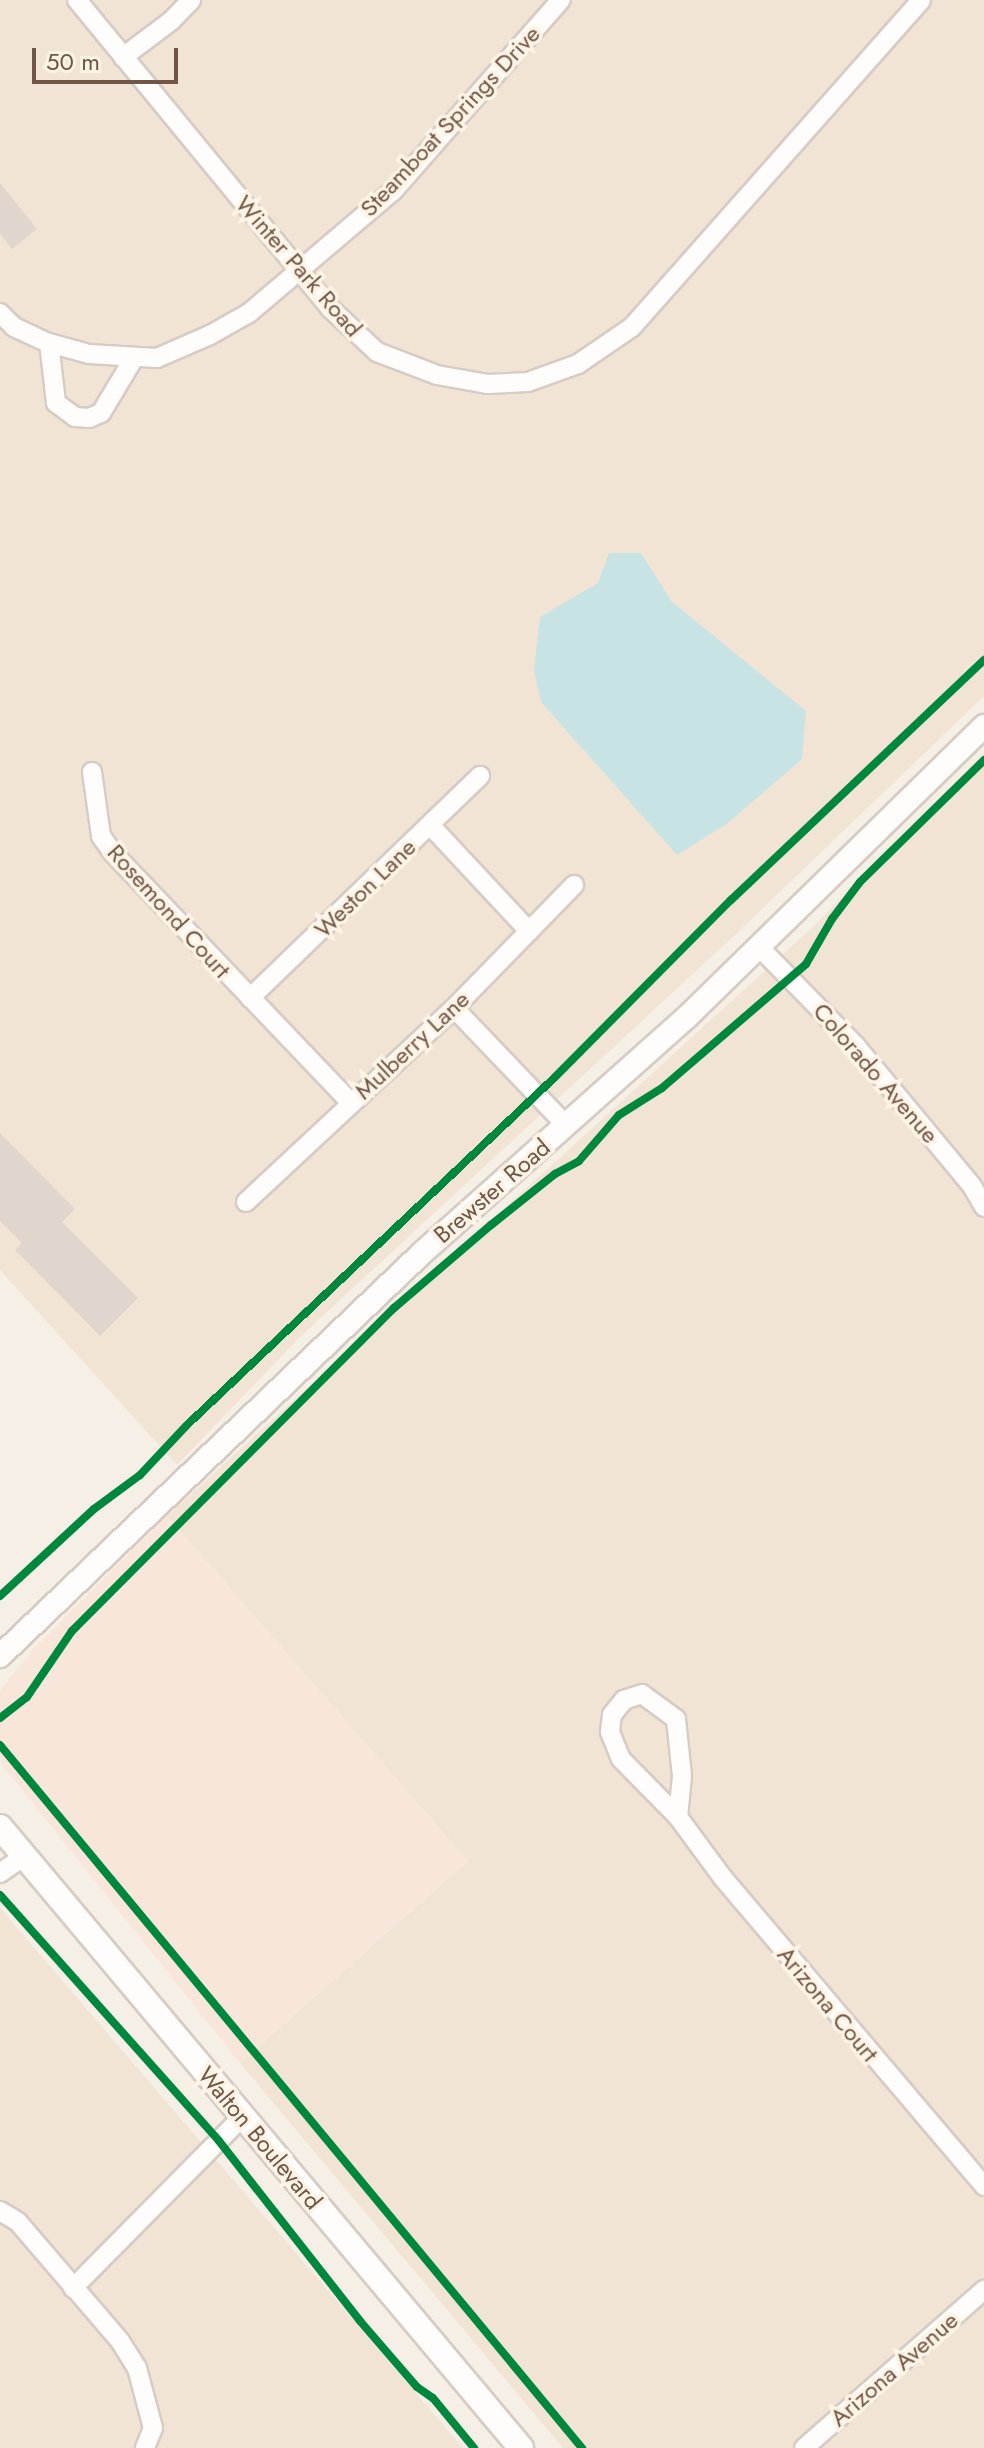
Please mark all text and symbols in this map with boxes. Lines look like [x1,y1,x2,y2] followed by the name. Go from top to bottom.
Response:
[354,20,546,222] street label: Steamboat Springs Drive
[36,32,182,82] scale bar
[46,44,100,79] text: 50 m
[230,189,368,343] street label: Winter Park Road
[308,833,422,943] street label: Weston Lane
[101,838,237,984] street label: Rosemond Court
[349,985,475,1105] street label: Mulberry Lane
[807,997,945,1149] street label: Colorado Avenue
[428,1133,556,1249] street label: Brewster Road
[771,1941,885,2067] street label: Arizona Court
[192,2061,328,2215] street label: Walton Boulevard
[824,2306,964,2432] street label: Arizona Avenue

